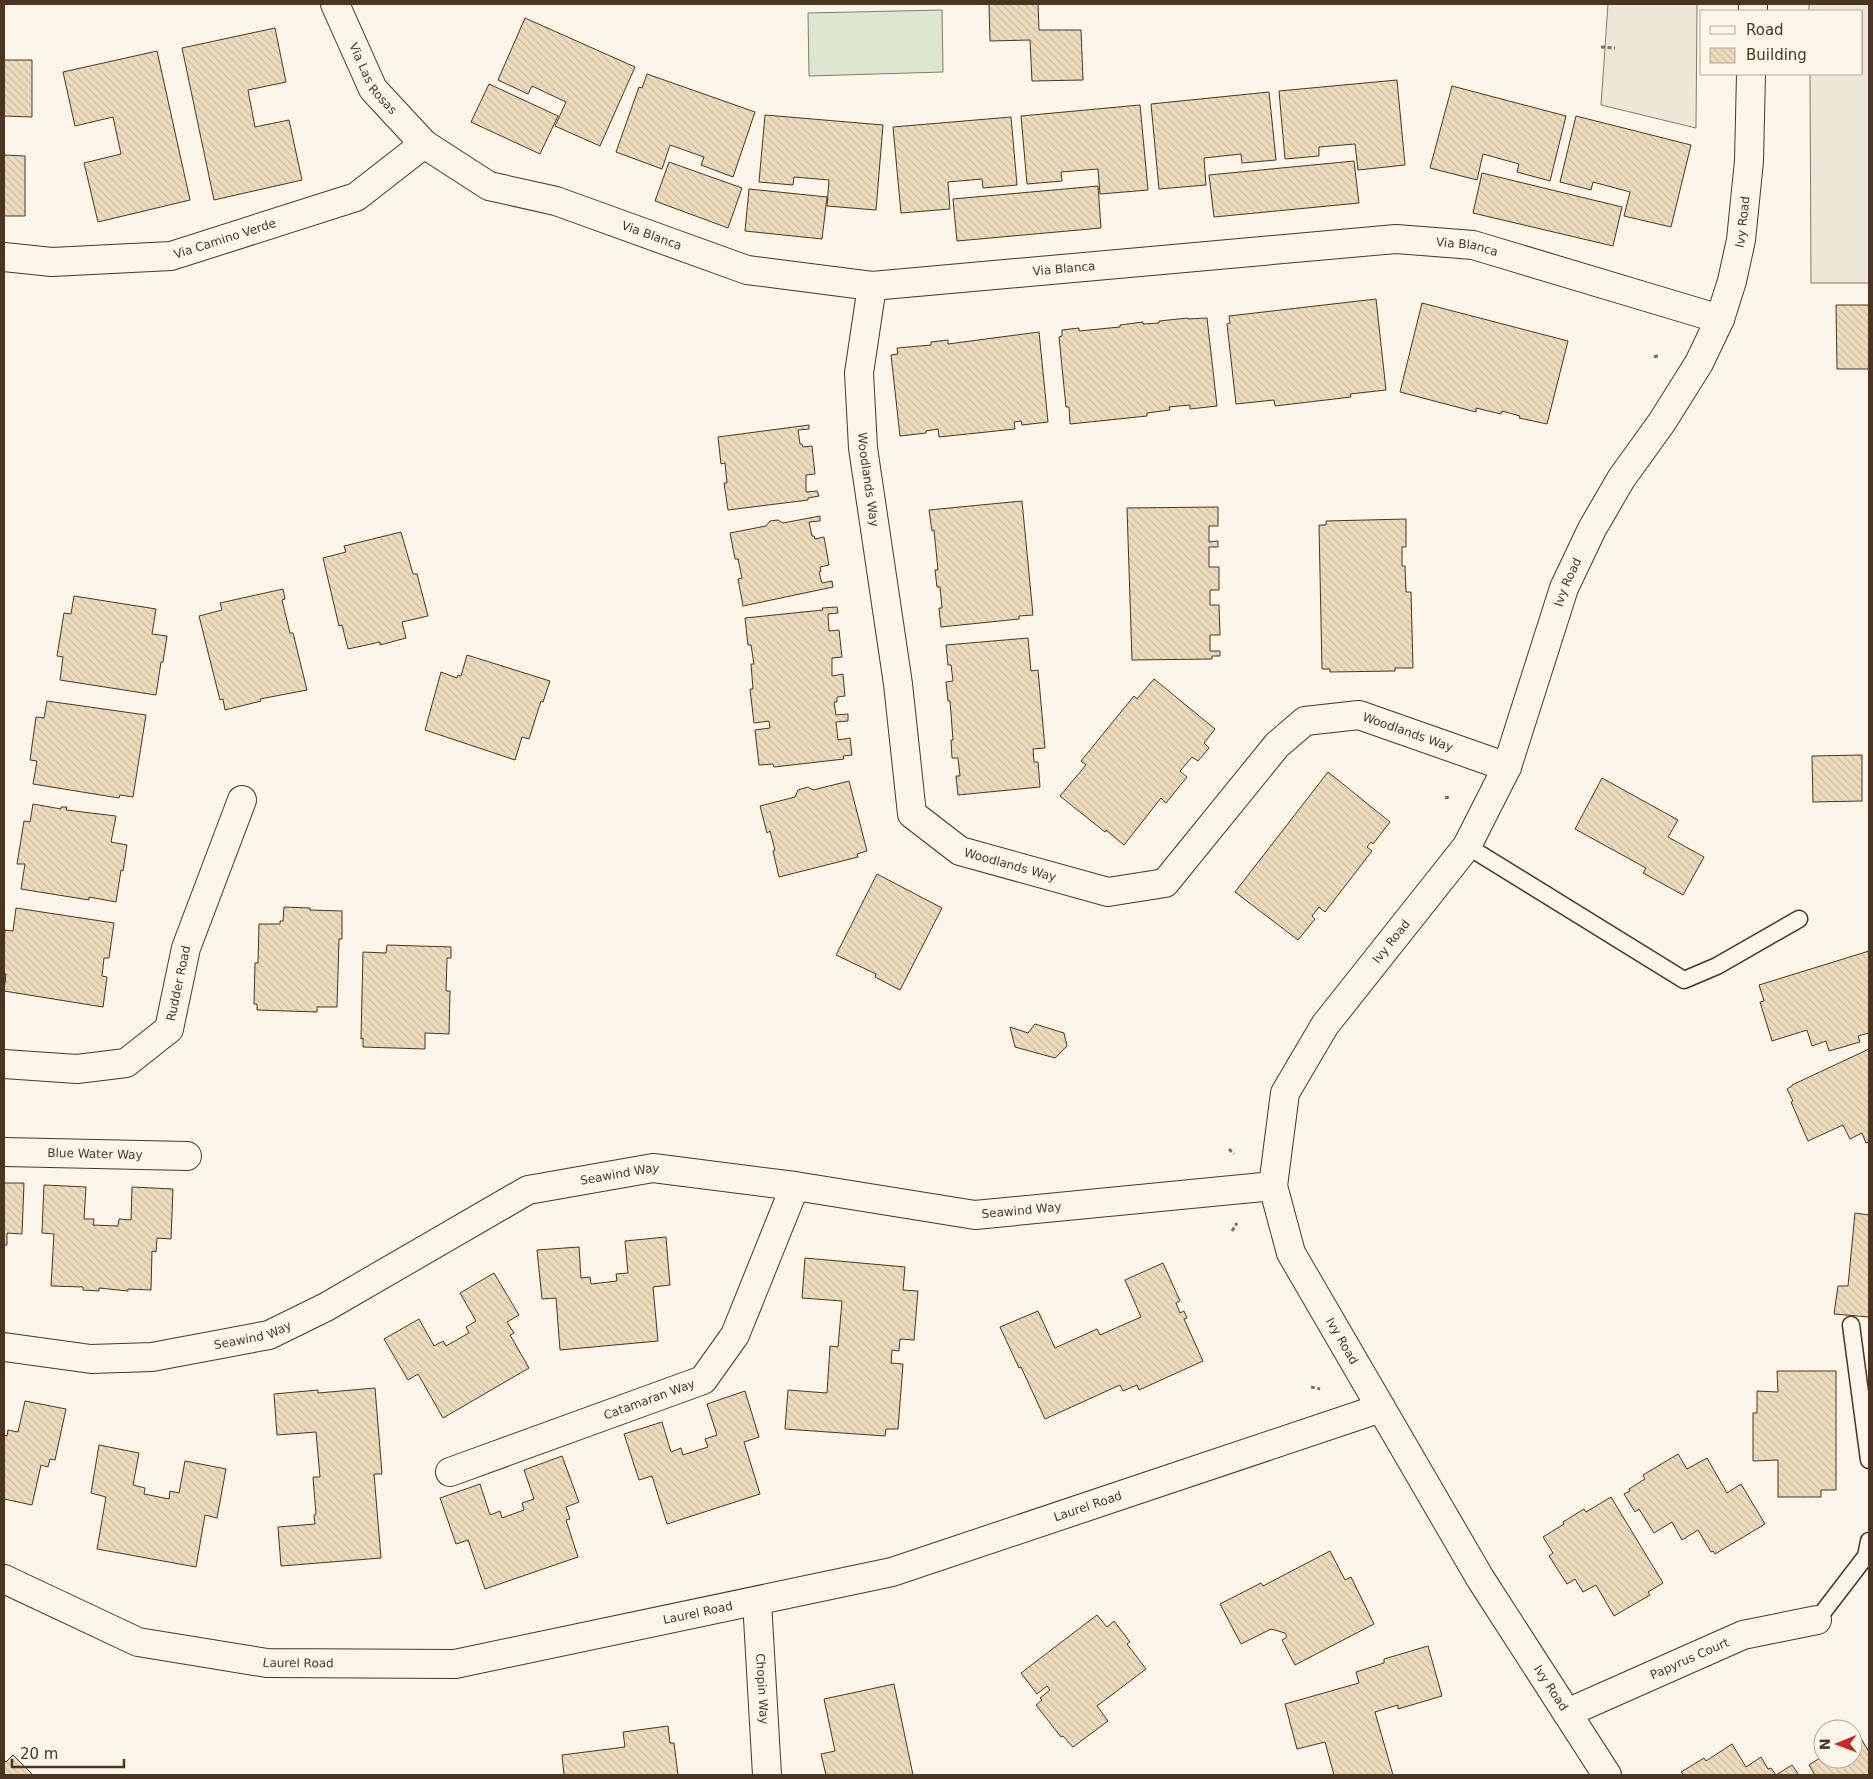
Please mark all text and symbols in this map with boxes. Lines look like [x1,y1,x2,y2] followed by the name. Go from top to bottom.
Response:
[1700,10,1863,75] legend
[1746,21,1784,39] text: Road
[346,41,400,117] street label: Via Las Rosas
[1746,46,1807,64] text: Building
[1733,195,1752,249] street label: Ivy Road
[172,216,278,262] street label: Via Camino Verde
[620,218,684,253] street label: Via Blanca
[1435,235,1500,259] street label: Via Blanca
[1032,259,1096,279] street label: Via Blanca
[855,432,882,528] street label: Woodlands Way
[1552,556,1584,608] street label: Ivy Road
[1361,710,1455,755] street label: Woodlands Way
[962,845,1058,884] street label: Woodlands Way
[1370,917,1413,966] street label: Ivy Road
[164,944,193,1022] street label: Rudder Road
[47,1146,143,1162] street label: Blue Water Way
[579,1161,660,1188] street label: Seawind Way
[981,1200,1062,1221] street label: Seawind Way
[1323,1315,1361,1367] street label: Ivy Road
[213,1318,294,1352] street label: Seawind Way
[602,1377,697,1423] street label: Catamaran Way
[1052,1488,1124,1524] street label: Laurel Road
[662,1599,734,1627] street label: Laurel Road
[1648,1635,1731,1682] street label: Papyrus Court
[753,1653,771,1725] street label: Chopin Way
[262,1655,334,1670] street label: Laurel Road
[1531,1663,1571,1713] street label: Ivy Road
[1813,1719,1863,1769] north arrow
[12,1736,125,1768] scale bar
[1817,1738,1833,1750] text: N
[20,1745,58,1763] text: 20 m

